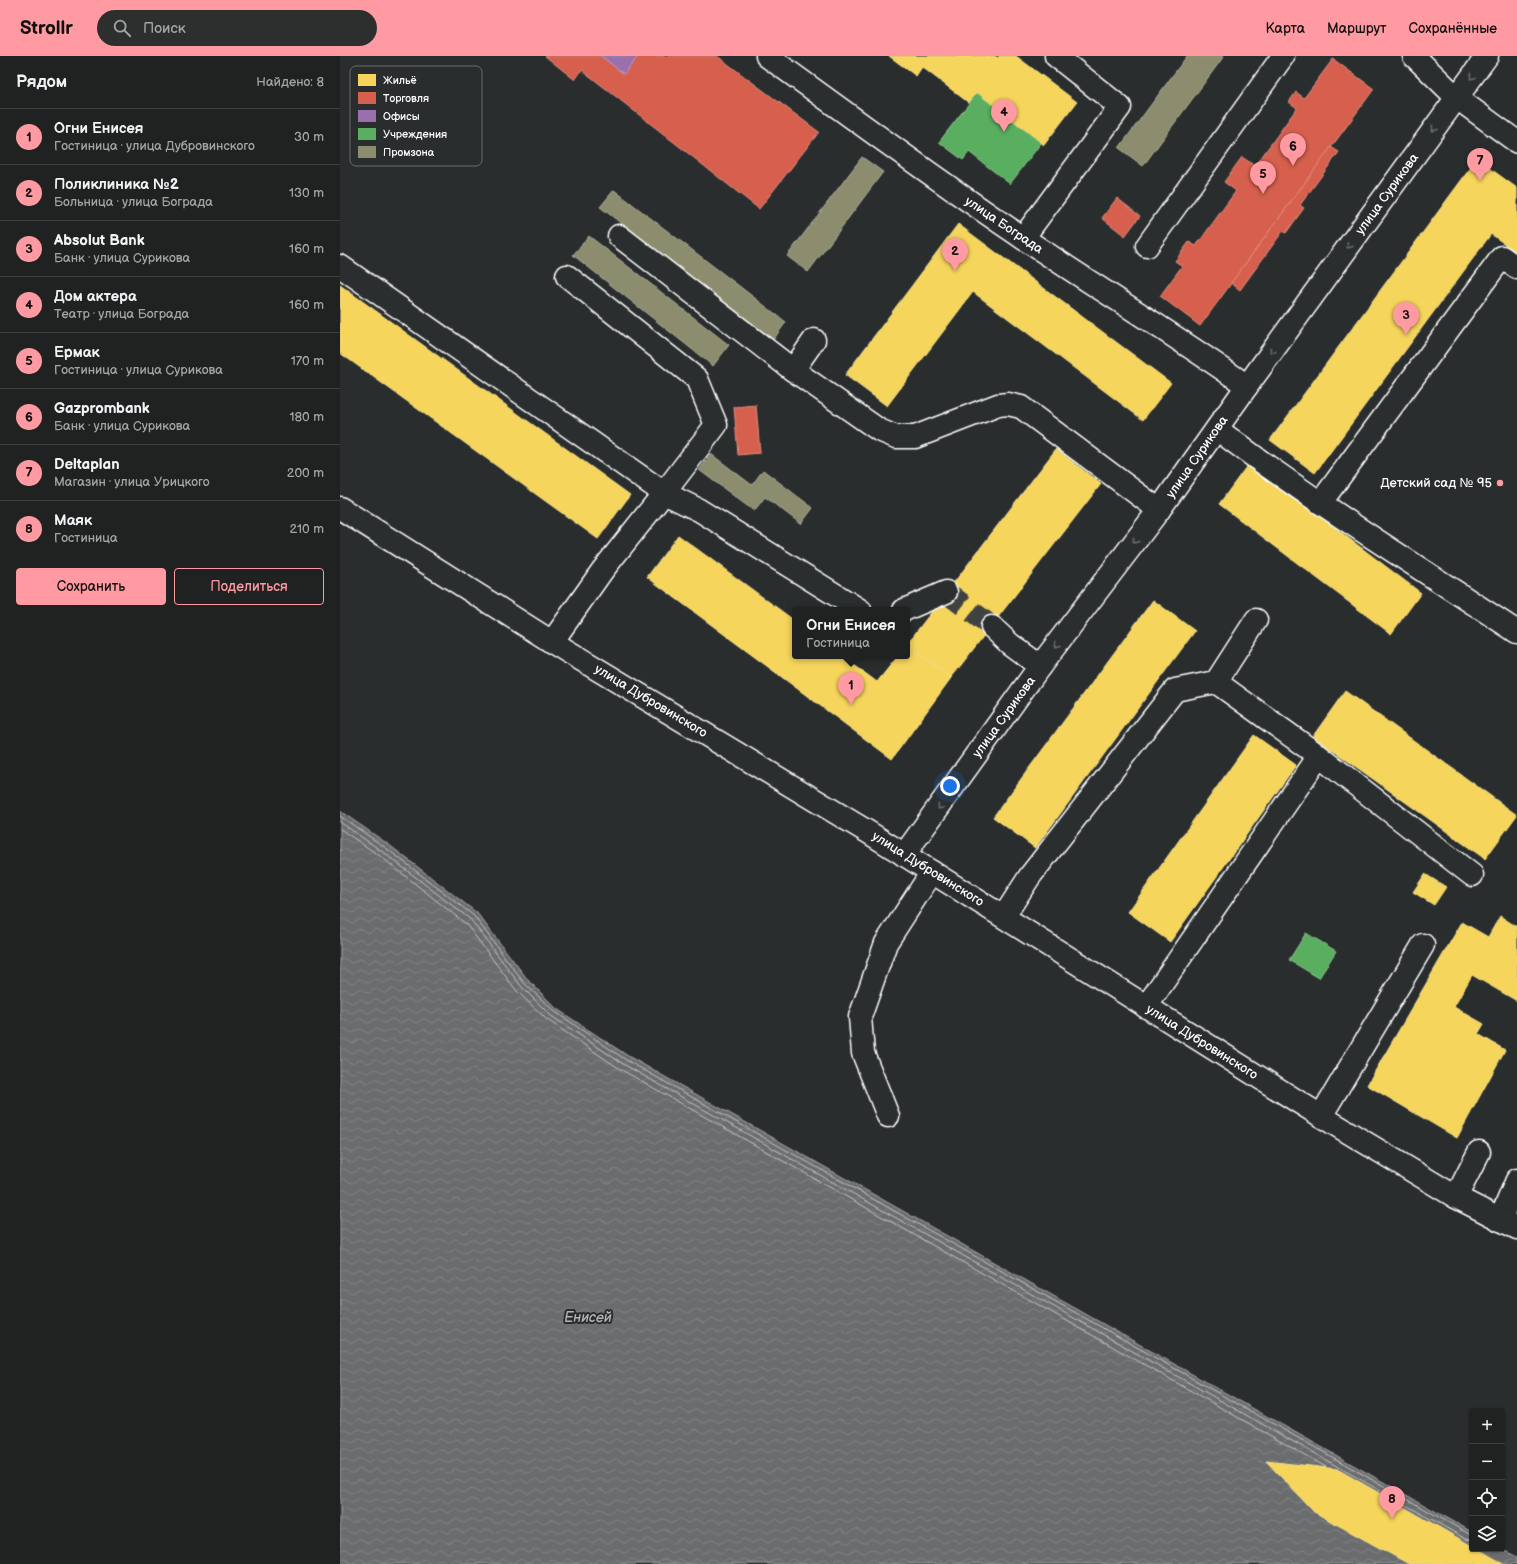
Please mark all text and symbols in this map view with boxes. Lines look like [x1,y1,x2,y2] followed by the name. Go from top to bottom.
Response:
[97,10,377,46] search box
[20,17,73,40] text: Strollr
[111,17,133,39] icon: search
[143,19,186,38] text: Поиск
[1266,20,1305,37] text: Карта
[1327,20,1387,37] text: Маршрут
[1409,20,1497,37] text: Сохранённые
[350,66,482,166] legend
[16,72,67,92] text: Рядом
[1469,73,1477,80] one-way arrow
[256,74,324,90] text: Найдено: 8
[383,74,417,87] text: Жильё
[383,92,429,105] text: Торговля
[991,99,1017,132] pin: 4
[383,110,420,123] text: Офисы
[54,119,143,138] text: Огни Енисея
[1432,125,1439,132] one-way arrow
[383,128,447,141] text: Учреждения
[26,129,32,145] text: 1
[294,129,324,145] text: 30 m
[1280,133,1306,166] pin: 6
[54,138,255,154] text: Гостиница · улица Дубровинского
[383,146,435,159] text: Промзона
[1467,148,1493,181] pin: 7
[1352,150,1422,238] street label: улица Сурикова
[1250,161,1276,194] pin: 5
[54,175,179,194] text: Поликлиника №2
[25,185,33,201] text: 2
[289,185,324,201] text: 130 m
[962,193,1046,257] street label: улица Бограда
[54,194,213,210] text: Больница · улица Бограда
[54,231,145,250] text: Absolut Bank
[942,238,968,271] pin: 2
[25,241,33,257] text: 3
[289,241,324,257] text: 160 m
[1347,241,1354,248] one-way arrow
[54,250,190,266] text: Банк · улица Сурикова
[54,287,137,306] text: Дом актера
[25,297,33,313] text: 4
[289,297,324,313] text: 160 m
[1393,302,1419,335] pin: 3
[54,306,189,322] text: Театр · улица Бограда
[54,343,100,362] text: Ермак
[1270,346,1277,353] one-way arrow
[25,353,33,369] text: 5
[291,353,324,369] text: 170 m
[54,362,223,378] text: Гостиница · улица Сурикова
[54,399,150,418] text: Gazprombank
[25,409,33,425] text: 6
[289,409,324,425] text: 180 m
[1163,412,1232,501] street label: улица Сурикова
[54,418,190,434] text: Банк · улица Сурикова
[54,455,120,474] text: Deltaplan
[25,465,33,481] text: 7
[287,465,324,481] text: 200 m
[54,474,210,490] text: Магазин · улица Урицкого
[1380,475,1492,491] place label: Детский сад № 95
[1495,478,1505,488] marker: Детский сад № 95
[54,511,92,530] text: Маяк
[25,521,33,537] text: 8
[290,521,324,537] text: 210 m
[54,530,118,546] text: Гостиница
[1133,537,1140,544] one-way arrow
[16,568,166,605] button: Сохранить
[174,568,324,605] button: Поделиться
[792,607,910,659] popup
[806,616,896,635] text: Огни Енисея
[806,635,870,651] text: Гостиница
[1054,640,1061,647] one-way arrow
[592,661,710,741] street label: улица Дубровинского
[838,672,864,705] pin: 1
[969,673,1039,761] street label: улица Сурикова
[940,776,960,796] your location
[937,803,945,810] one-way arrow
[869,828,987,910] street label: улица Дубровинского
[1143,1001,1261,1083] street label: улица Дубровинского
[564,1309,612,1326] water label: Енисей
[1469,1408,1505,1552] map controls
[1469,1408,1505,1444] button: +
[1469,1444,1505,1480] button: −
[1469,1480,1505,1516] button: locate
[1379,1486,1405,1519] pin: 8
[1469,1516,1505,1552] button: layers

